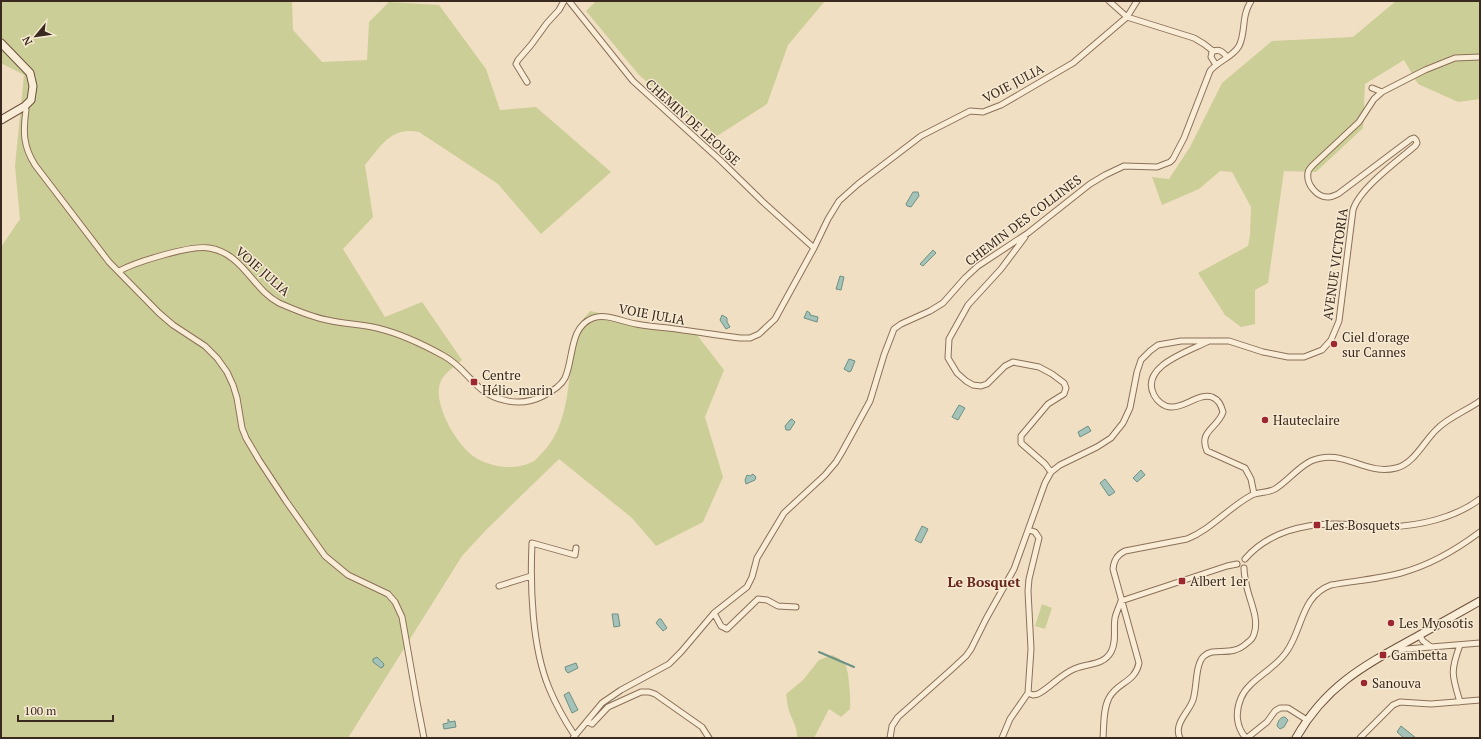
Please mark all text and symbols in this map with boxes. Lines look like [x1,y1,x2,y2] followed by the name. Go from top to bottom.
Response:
[16,16,56,56] north arrow
[19,33,35,48] text: N
[979,59,1047,107] street label: VOIE JULIA
[642,75,744,169] street label: CHEMIN DE LEOUSE
[961,170,1085,270] street label: CHEMIN DES COLLINES
[1318,207,1352,321] street label: AVENUE VICTORIA
[232,242,294,300] street label: VOIE JULIA
[617,299,687,329] street label: VOIE JULIA
[1342,328,1410,361] place label: Ciel d'orage sur Cannes
[1329,339,1339,349] marker: Ciel d'orage sur Cannes
[482,366,553,399] place label: Centre Hélio-marin
[469,377,479,387] marker: Centre Hélio-marin
[1273,411,1340,429] place label: Hauteclaire
[1260,415,1270,425] marker: Hauteclaire
[1325,516,1400,534] place label: Les Bosquets
[1312,520,1322,530] marker: Les Bosquets
[947,572,1021,591] district label: Le Bosquet
[1190,572,1248,590] place label: Albert 1er
[1177,576,1187,586] marker: Albert 1er
[1399,614,1473,632] place label: Les Myosotis
[1386,618,1396,628] marker: Les Myosotis
[1391,646,1448,664] place label: Gambetta
[1378,650,1388,660] marker: Gambetta
[1372,674,1421,692] place label: Sanouva
[1359,678,1369,688] marker: Sanouva
[18,697,113,723] scale bar
[24,703,57,718] text: 100 m

